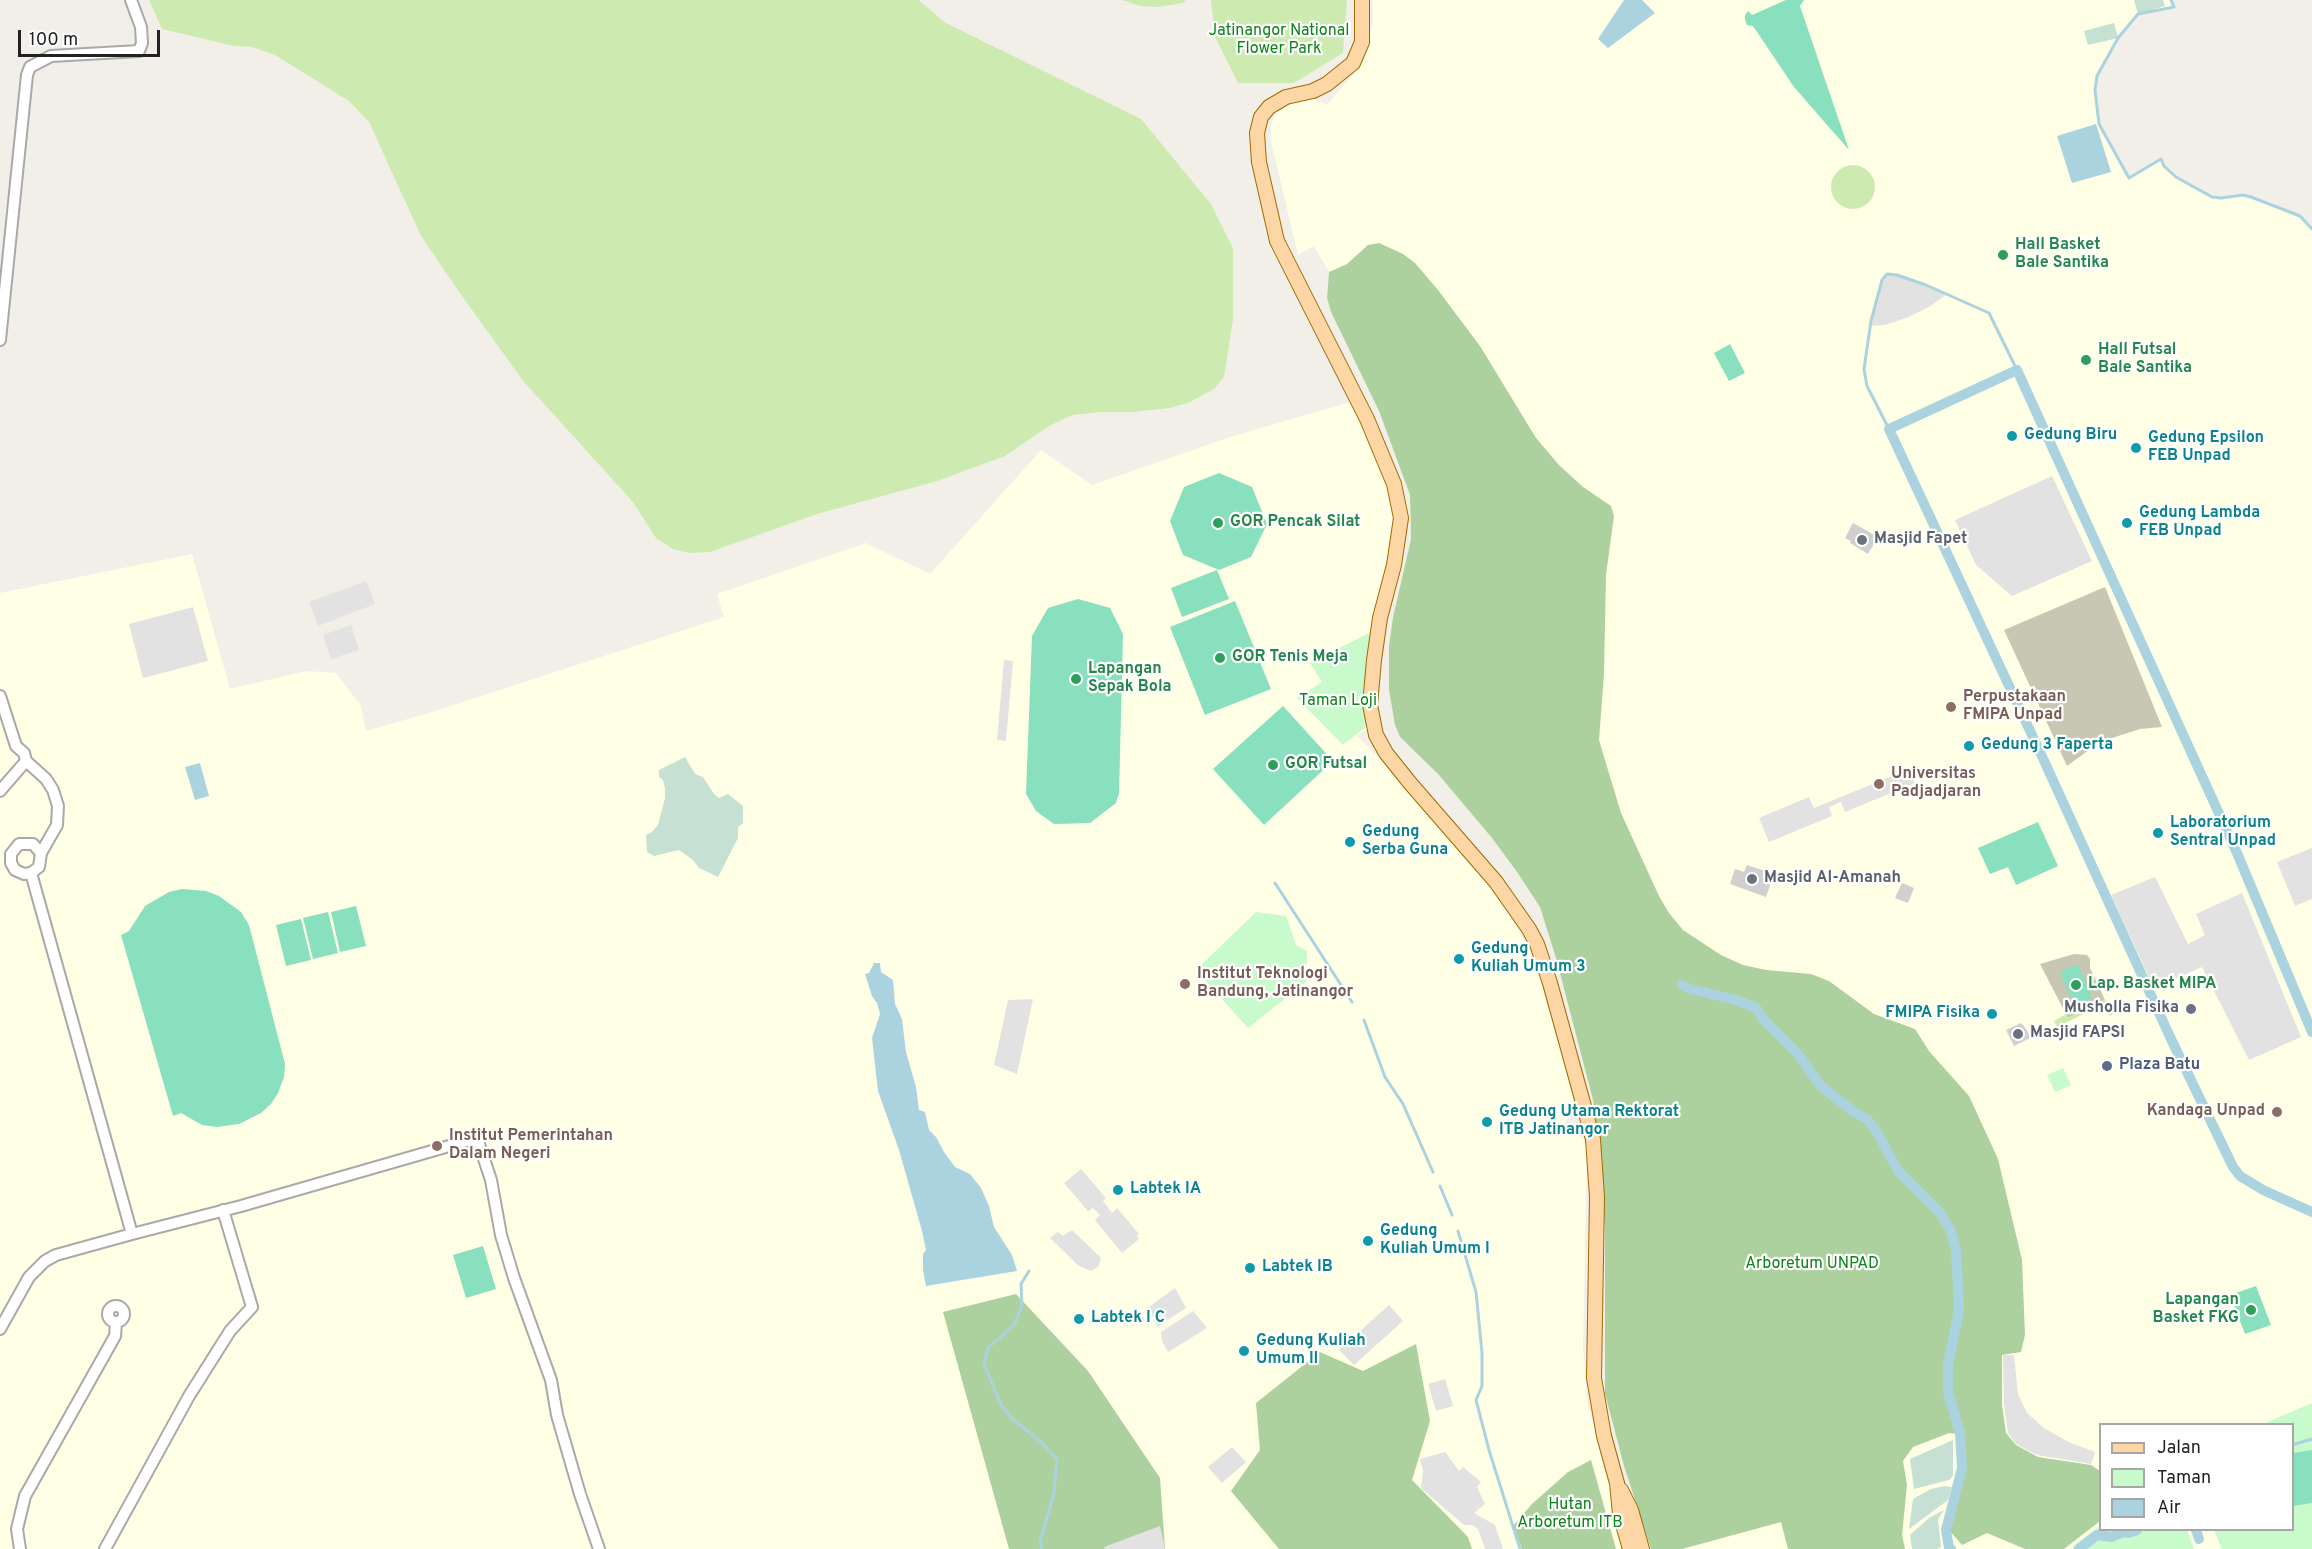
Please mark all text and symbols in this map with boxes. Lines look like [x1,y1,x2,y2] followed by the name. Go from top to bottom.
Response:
[21,18,164,56] scale bar
[1209,22,1349,60] park label: Jatinangor National Flower Park
[29,29,78,52] text: 100 m
[2015,236,2109,274] place label: Hall Basket Bale Santika
[1996,248,2010,262] marker: Hall Basket Bale Santika
[2098,341,2192,379] place label: Hall Futsal Bale Santika
[2079,353,2093,367] marker: Hall Futsal Bale Santika
[2024,426,2117,446] place label: Gedung Biru
[2005,429,2019,443] marker: Gedung Biru
[2148,429,2264,467] place label: Gedung Epsilon FEB Unpad
[2129,441,2143,455] marker: Gedung Epsilon FEB Unpad
[2139,504,2260,542] place label: Gedung Lambda FEB Unpad
[1230,513,1360,533] place label: GOR Pencak Silat
[1211,516,1225,530] marker: GOR Pencak Silat
[2120,516,2134,530] marker: Gedung Lambda FEB Unpad
[1874,530,1967,550] place label: Masjid Fapet
[1855,533,1869,547] marker: Masjid Fapet
[1232,648,1348,668] place label: GOR Tenis Meja
[1213,651,1227,665] marker: GOR Tenis Meja
[1088,660,1171,698] place label: Lapangan Sepak Bola
[1069,672,1083,686] marker: Lapangan Sepak Bola
[1963,688,2066,726] place label: Perpustakaan FMIPA Unpad
[1299,692,1377,712] park label: Taman Loji
[1944,700,1958,714] marker: Perpustakaan FMIPA Unpad
[1981,736,2113,756] place label: Gedung 3 Faperta
[1962,739,1976,753] marker: Gedung 3 Faperta
[1285,755,1367,775] place label: GOR Futsal
[1266,758,1280,772] marker: GOR Futsal
[1891,765,1981,803] place label: Universitas Padjadjaran
[1872,777,1886,791] marker: Universitas Padjadjaran
[2170,814,2276,852] place label: Laboratorium Sentral Unpad
[1362,823,1448,861] place label: Gedung Serba Guna
[2151,826,2165,840] marker: Laboratorium Sentral Unpad
[1343,835,1357,849] marker: Gedung Serba Guna
[1764,869,1901,889] place label: Masjid Al-Amanah
[1745,872,1759,886] marker: Masjid Al-Amanah
[1471,940,1586,978] place label: Gedung Kuliah Umum 3
[1452,952,1466,966] marker: Gedung Kuliah Umum 3
[1197,965,1353,1003] place label: Institut Teknologi Bandung, Jatinangor
[2088,975,2216,995] place label: Lap. Basket MIPA
[1178,977,1192,991] marker: Institut Teknologi Bandung, Jatinangor
[2069,978,2083,992] marker: Lap. Basket MIPA
[2064,999,2179,1019] place label: Musholla Fisika
[2184,1002,2198,1016] marker: Musholla Fisika
[1885,1004,1980,1024] place label: FMIPA Fisika
[1985,1007,1999,1021] marker: FMIPA Fisika
[2030,1024,2125,1044] place label: Masjid FAPSI
[2011,1027,2025,1041] marker: Masjid FAPSI
[2119,1056,2200,1076] place label: Plaza Batu
[2100,1059,2114,1073] marker: Plaza Batu
[2147,1102,2265,1122] place label: Kandaga Unpad
[1499,1103,1679,1141] place label: Gedung Utama Rektorat ITB Jatinangor
[2270,1105,2284,1119] marker: Kandaga Unpad
[1480,1115,1494,1129] marker: Gedung Utama Rektorat ITB Jatinangor
[449,1127,613,1165] place label: Institut Pemerintahan Dalam Negeri
[430,1139,444,1153] marker: Institut Pemerintahan Dalam Negeri
[1130,1180,1201,1200] place label: Labtek IA
[1111,1183,1125,1197] marker: Labtek IA
[1380,1222,1490,1260] place label: Gedung Kuliah Umum I
[1361,1234,1375,1248] marker: Gedung Kuliah Umum I
[1745,1255,1879,1275] park label: Arboretum UNPAD
[1262,1258,1333,1278] place label: Labtek IB
[1243,1261,1257,1275] marker: Labtek IB
[2153,1291,2239,1329] place label: Lapangan Basket FKG
[2244,1303,2258,1317] marker: Lapangan Basket FKG
[1091,1309,1165,1329] place label: Labtek I C
[1072,1312,1086,1326] marker: Labtek I C
[1256,1332,1366,1370] place label: Gedung Kuliah Umum II
[1237,1344,1251,1358] marker: Gedung Kuliah Umum II
[2099,1423,2294,1531] legend
[2157,1437,2201,1460] text: Jalan
[2157,1467,2211,1490] text: Taman
[1517,1496,1623,1534] park label: Hutan Arboretum ITB
[2157,1497,2181,1520] text: Air

